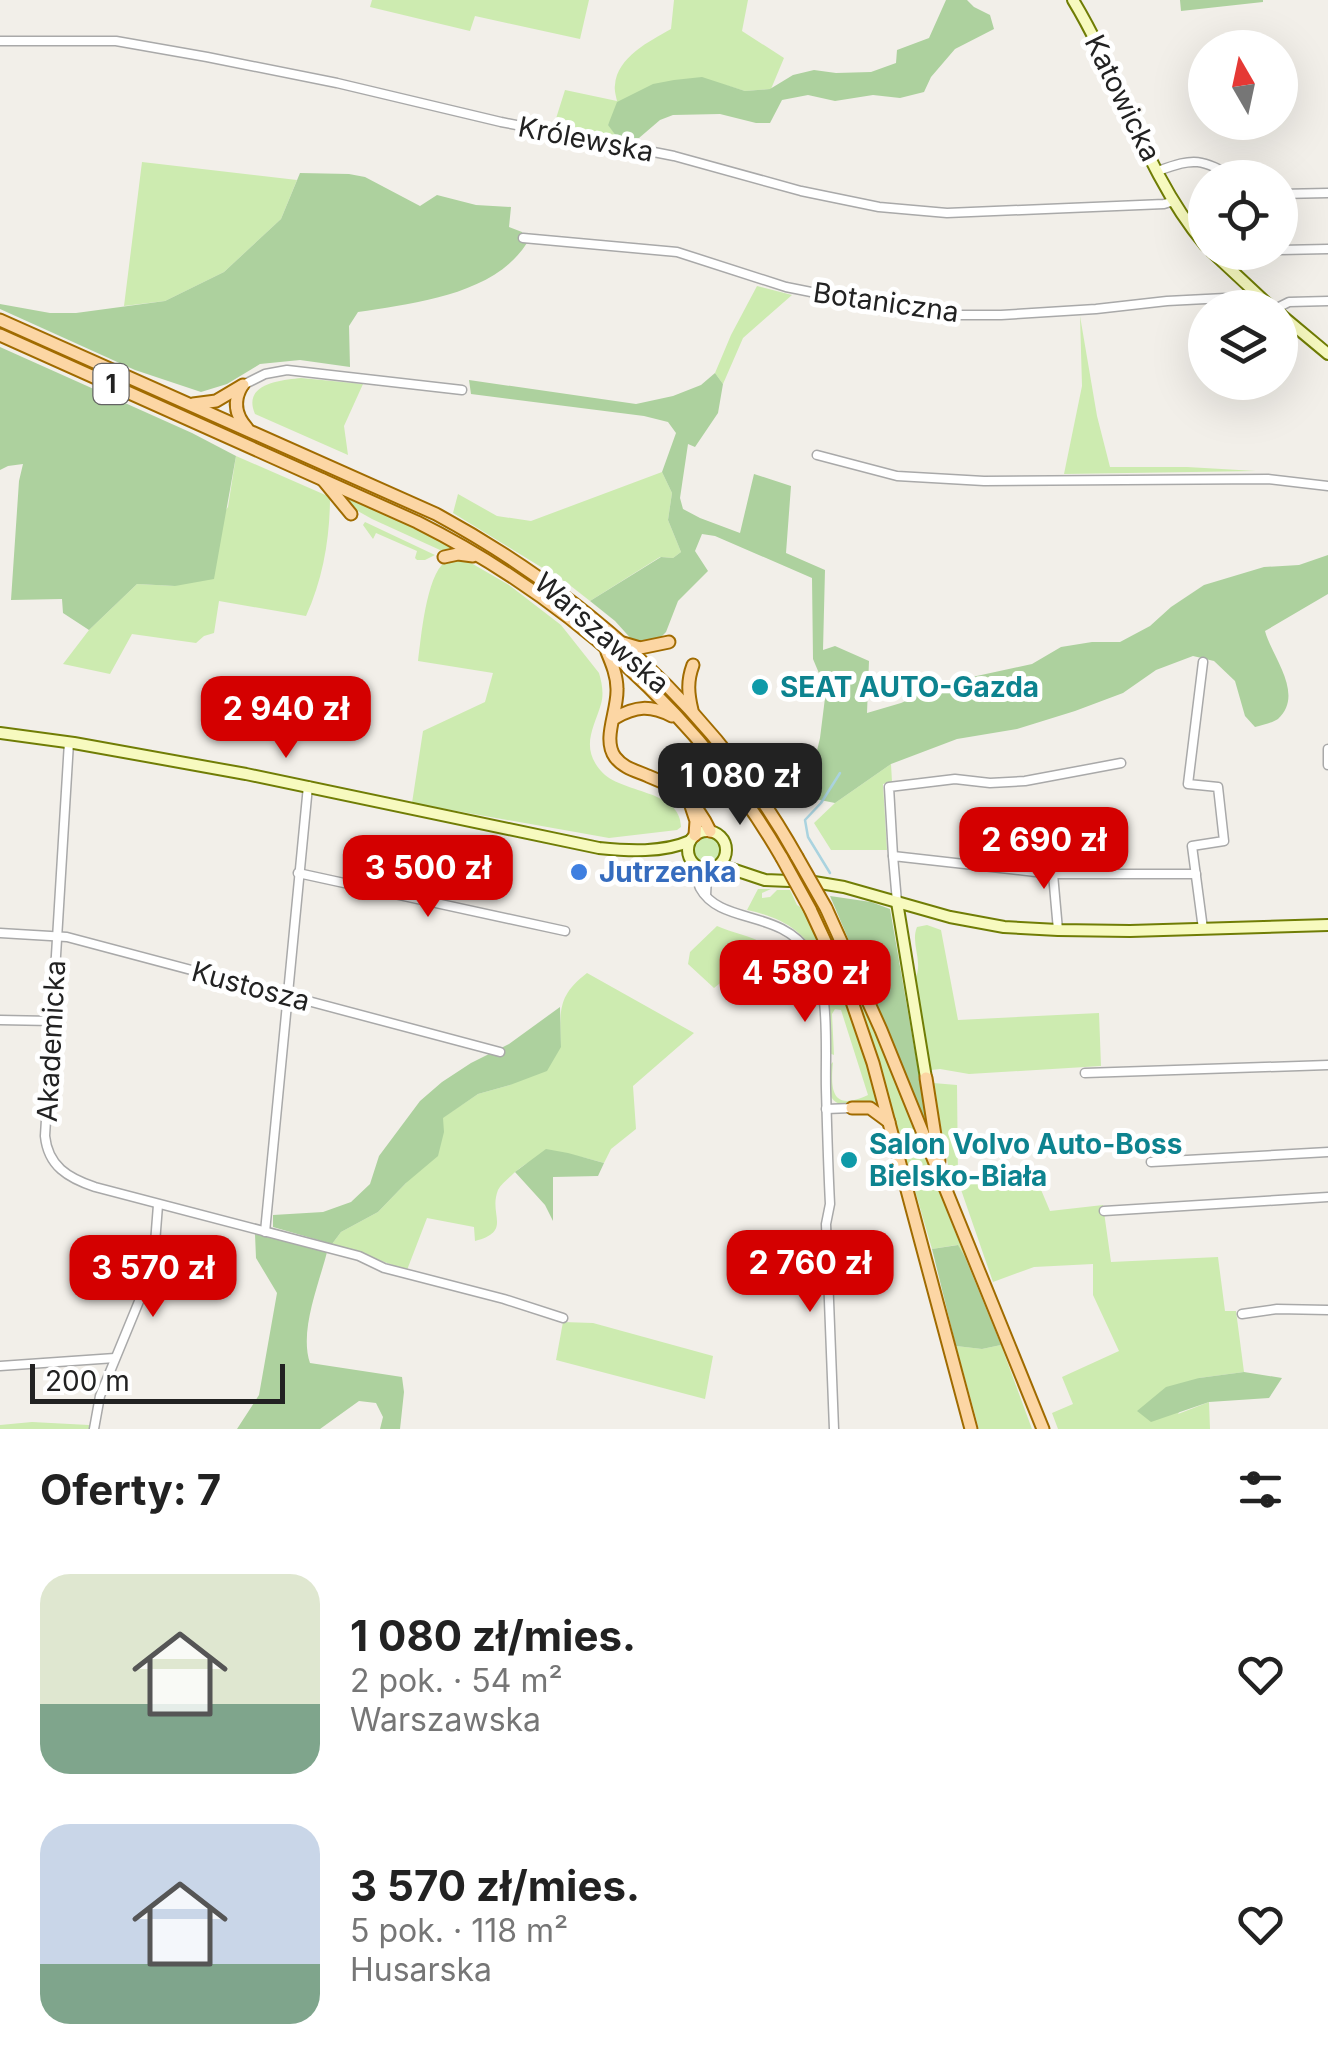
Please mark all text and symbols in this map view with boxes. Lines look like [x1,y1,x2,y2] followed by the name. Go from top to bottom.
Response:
[1078,29,1168,167] street label: Katowicka
[1188,30,1298,140] north arrow
[1188,30,1298,400] map controls
[515,109,657,169] street label: Królewska
[1188,160,1298,270] button: locate
[811,275,961,329] street label: Botaniczna
[1188,290,1298,400] button: layers
[94,364,128,404] road number: 1
[528,565,676,701] street label: Warszawska
[780,670,1039,704] place label: SEAT AUTO-Gazda
[183,676,389,761] pin: 2 940 zł
[749,676,771,698] marker: SEAT AUTO-Gazda
[223,689,349,728] text: 2 940 zł
[637,743,843,828] pin: 1 080 zł
[680,756,800,795] text: 1 080 zł
[941,807,1147,892] pin: 2 690 zł
[981,820,1107,859] text: 2 690 zł
[325,835,531,920] pin: 3 500 zł
[365,848,491,887] text: 3 500 zł
[599,855,737,889] place label: Jutrzenka
[568,861,590,883] marker: Jutrzenka
[702,940,908,1025] pin: 4 580 zł
[742,953,868,992] text: 4 580 zł
[188,954,314,1018] street label: Kustosza
[30,959,72,1123] street label: Akademicka
[869,1127,1182,1193] place label: Salon Volvo Auto-Boss Bielsko-Biała
[838,1149,860,1171] marker: Salon Volvo Auto-Boss Bielsko-Biała
[707,1230,913,1315] pin: 2 760 zł
[50,1235,256,1320] pin: 3 570 zł
[749,1243,871,1282] text: 2 760 zł
[92,1248,214,1287] text: 3 570 zł
[30,1359,285,1404] scale bar
[45,1364,130,1398] text: 200 m
[1233,1462,1288,1517] icon: filters
[40,1464,221,1515] text: Oferty: 7
[350,1610,636,1661] text: 1 080 zł/mies.
[120,1614,240,1734] icon: home
[1233,1647,1288,1702] icon: heart
[350,1661,563,1700] text: 2 pok. · 54 m²
[350,1700,541,1739] text: Warszawska
[350,1860,640,1911] text: 3 570 zł/mies.
[120,1864,240,1984] icon: home
[1233,1897,1288,1952] icon: heart
[350,1911,568,1950] text: 5 pok. · 118 m²
[350,1950,492,1989] text: Husarska

